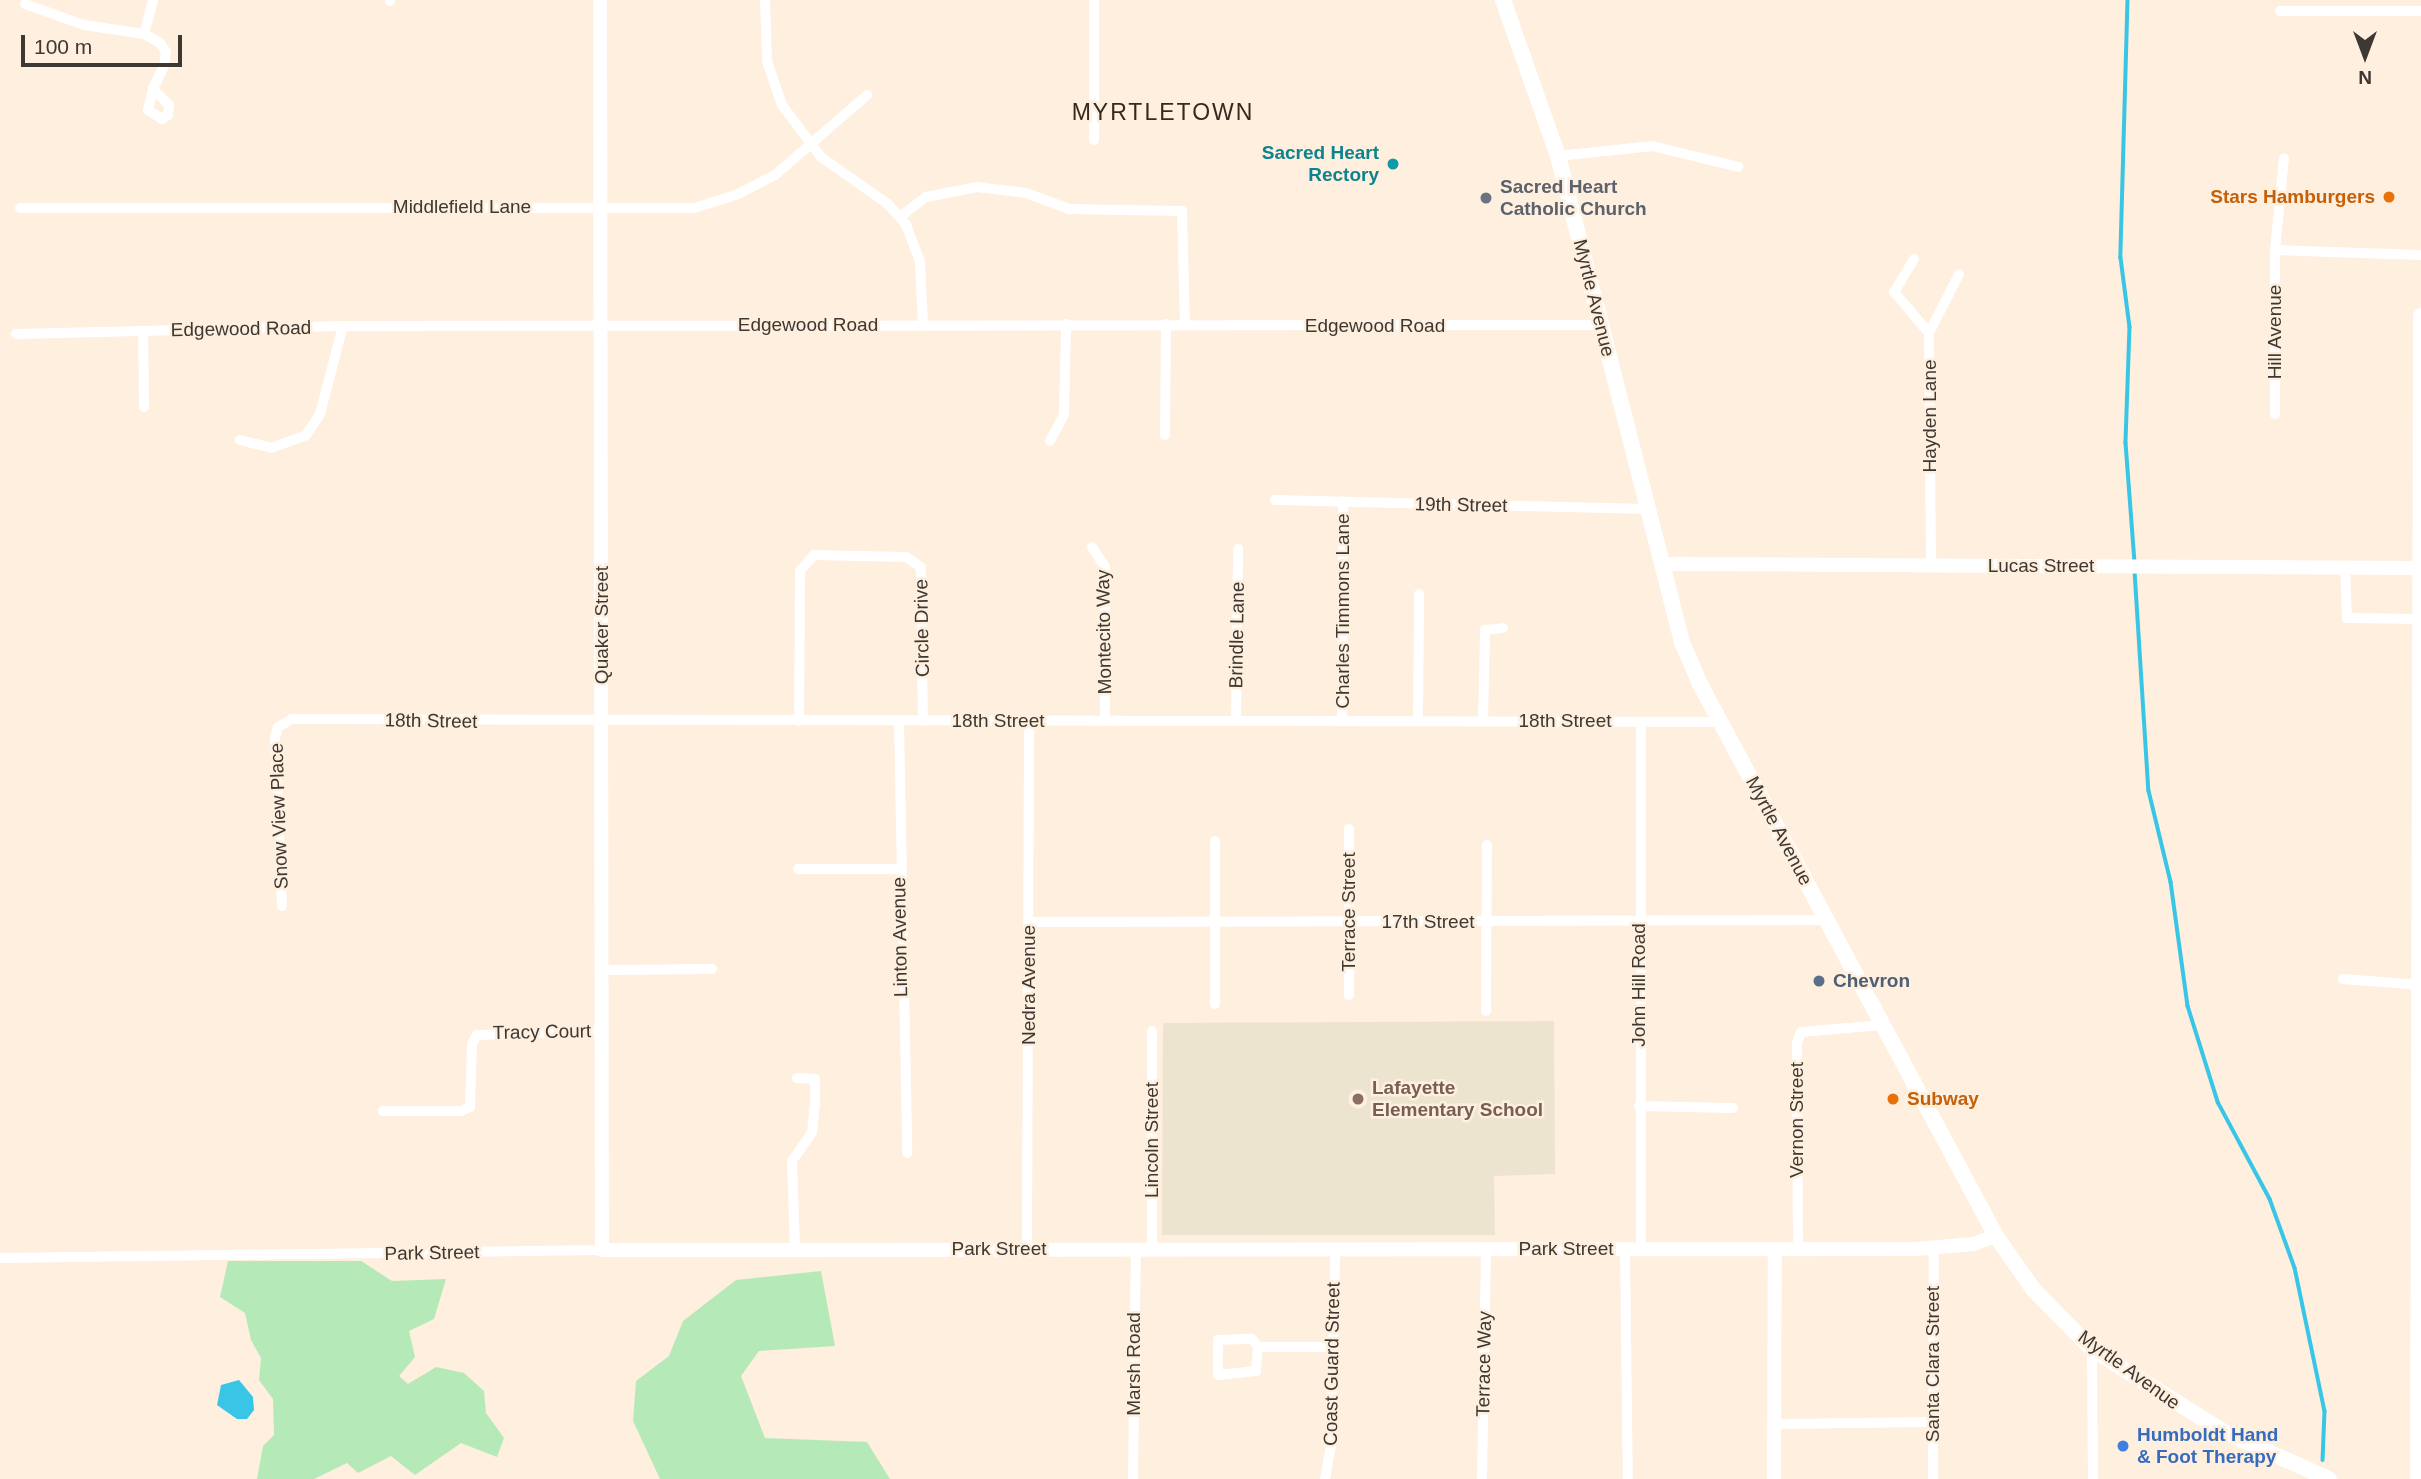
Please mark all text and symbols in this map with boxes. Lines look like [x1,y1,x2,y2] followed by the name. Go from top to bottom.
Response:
[24,21,186,65] scale bar
[2330,21,2400,91] north arrow
[34,35,92,58] text: 100 m
[2358,67,2372,88] text: N
[1073,98,1253,126] district label: MYRTLETOWN
[1262,142,1379,186] place label: Sacred Heart Rectory
[1385,156,1401,172] marker: Sacred Heart Rectory
[1500,176,1647,220] place label: Sacred Heart Catholic Church
[2210,186,2375,208] place label: Stars Hamburgers
[2381,189,2397,205] marker: Stars Hamburgers
[1478,190,1494,206] marker: Sacred Heart Catholic Church
[393,196,531,218] street label: Middlefield Lane
[1568,236,1620,360] street label: Myrtle Avenue
[2264,284,2286,380] street label: Hill Avenue
[738,314,878,336] street label: Edgewood Road
[1305,315,1445,337] street label: Edgewood Road
[171,316,311,342] street label: Edgewood Road
[1919,359,1941,473] street label: Hayden Lane
[1414,493,1508,517] street label: 19th Street
[1332,513,1354,709] street label: Charles Timmons Lane
[1988,555,2094,577] street label: Lucas Street
[591,566,613,684] street label: Quaker Street
[1092,569,1116,695] street label: Montecito Way
[910,579,934,677] street label: Circle Drive
[1225,581,1249,689] street label: Brindle Lane
[384,709,478,733] street label: 18th Street
[952,710,1044,732] street label: 18th Street
[1519,710,1611,732] street label: 18th Street
[265,742,293,890] street label: Snow View Place
[1741,772,1817,890] street label: Myrtle Avenue
[1338,852,1360,972] street label: Terrace Street
[888,876,912,998] street label: Linton Avenue
[1382,911,1474,933] street label: 17th Street
[1628,923,1650,1047] street label: John Hill Road
[1018,924,1040,1046] street label: Nedra Avenue
[1833,970,1910,992] place label: Chevron
[1811,973,1827,989] marker: Chevron
[493,1020,591,1044] street label: Tracy Court
[1786,1062,1808,1178] street label: Vernon Street
[1372,1077,1543,1121] place label: Lafayette Elementary School
[1141,1082,1163,1198] street label: Lincoln Street
[1907,1088,1979,1110] place label: Subway
[1350,1091,1366,1107] marker: Lafayette Elementary School
[1885,1091,1901,1107] marker: Subway
[951,1238,1047,1260] street label: Park Street
[1518,1238,1614,1260] street label: Park Street
[384,1241,480,1265] street label: Park Street
[1319,1282,1345,1446] street label: Coast Guard Street
[1922,1286,1944,1442] street label: Santa Clara Street
[1472,1311,1496,1417] street label: Terrace Way
[1123,1312,1145,1416] street label: Marsh Road
[2073,1325,2185,1415] street label: Myrtle Avenue
[2137,1424,2278,1468] place label: Humboldt Hand & Foot Therapy
[2115,1438,2131,1454] marker: Humboldt Hand & Foot Therapy

